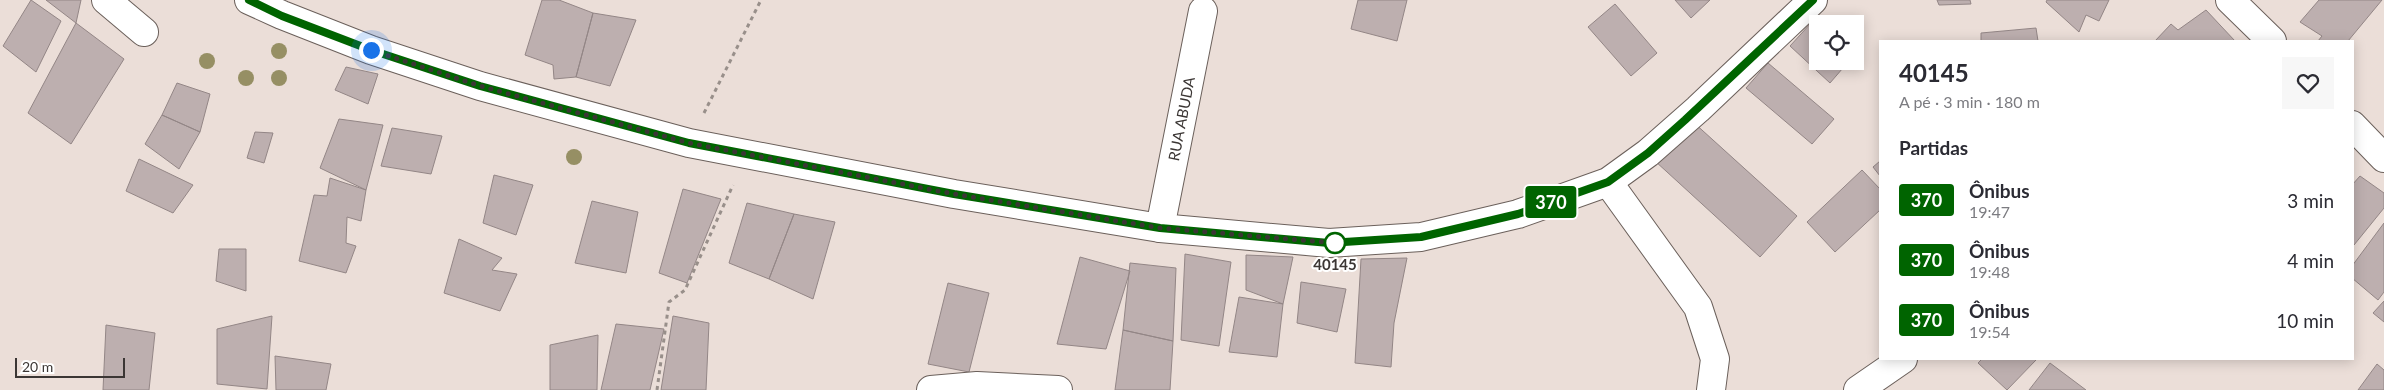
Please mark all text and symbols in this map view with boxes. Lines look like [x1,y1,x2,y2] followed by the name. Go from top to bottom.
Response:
[1809,15,1864,70] map controls
[1809,15,1864,70] button: locate
[359,38,384,63] your location
[2282,57,2334,109] button: heart
[1899,58,1969,87] text: 40145
[1164,74,1198,162] street label: RUA ABUDA
[1899,92,2040,111] text: A pé · 3 min · 180 m
[1899,136,1968,159] text: Partidas
[1969,179,2030,202] text: Ônibus
[1522,186,1580,218] line badge: 370
[1911,189,1942,211] text: 370
[2287,189,2334,212] text: 3 min
[1535,191,1567,213] text: 370
[1969,202,2010,221] text: 19:47
[1324,232,1346,254] marker: 40145
[1969,239,2030,262] text: Ônibus
[1911,249,1942,271] text: 370
[2287,249,2334,272] text: 4 min
[1313,255,1357,273] place label: 40145
[1969,262,2010,281] text: 19:48
[1969,299,2030,322] text: Ônibus
[1911,309,1942,331] text: 370
[2276,309,2334,332] text: 10 min
[1969,322,2010,341] text: 19:54
[15,355,125,378] scale bar
[22,358,53,375] text: 20 m

